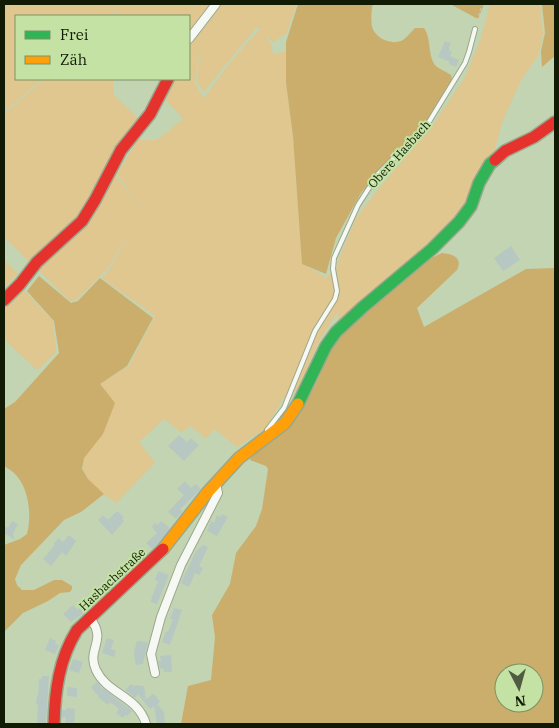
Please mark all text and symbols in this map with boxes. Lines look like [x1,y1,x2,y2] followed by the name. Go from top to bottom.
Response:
[15,15,190,80] legend
[60,25,89,44] text: Frei
[60,50,87,69] text: Zäh
[365,117,434,191] street label: Obere Hasbach
[76,544,148,614] street label: Hasbachstraße
[494,663,544,713] north arrow
[514,691,527,710] text: N

